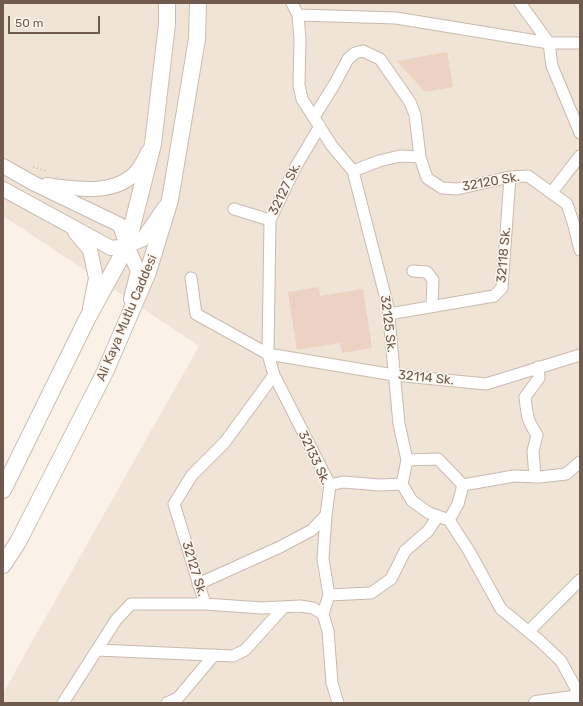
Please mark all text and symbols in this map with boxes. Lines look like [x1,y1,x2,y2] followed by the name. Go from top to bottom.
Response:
[10,8,102,34] scale bar
[15,16,43,30] text: 50 m
[266,160,304,218] street label: 32127 Sk.
[461,169,521,195] street label: 32120 Sk.
[494,226,514,284] street label: 32118 Sk.
[93,252,161,384] street label: Ali Kaya Mutlu Caddesi
[377,294,399,354] street label: 32125 Sk.
[397,367,455,389] street label: 32114 Sk.
[295,428,333,488] street label: 32133 Sk.
[178,540,210,598] street label: 32127 Sk.

